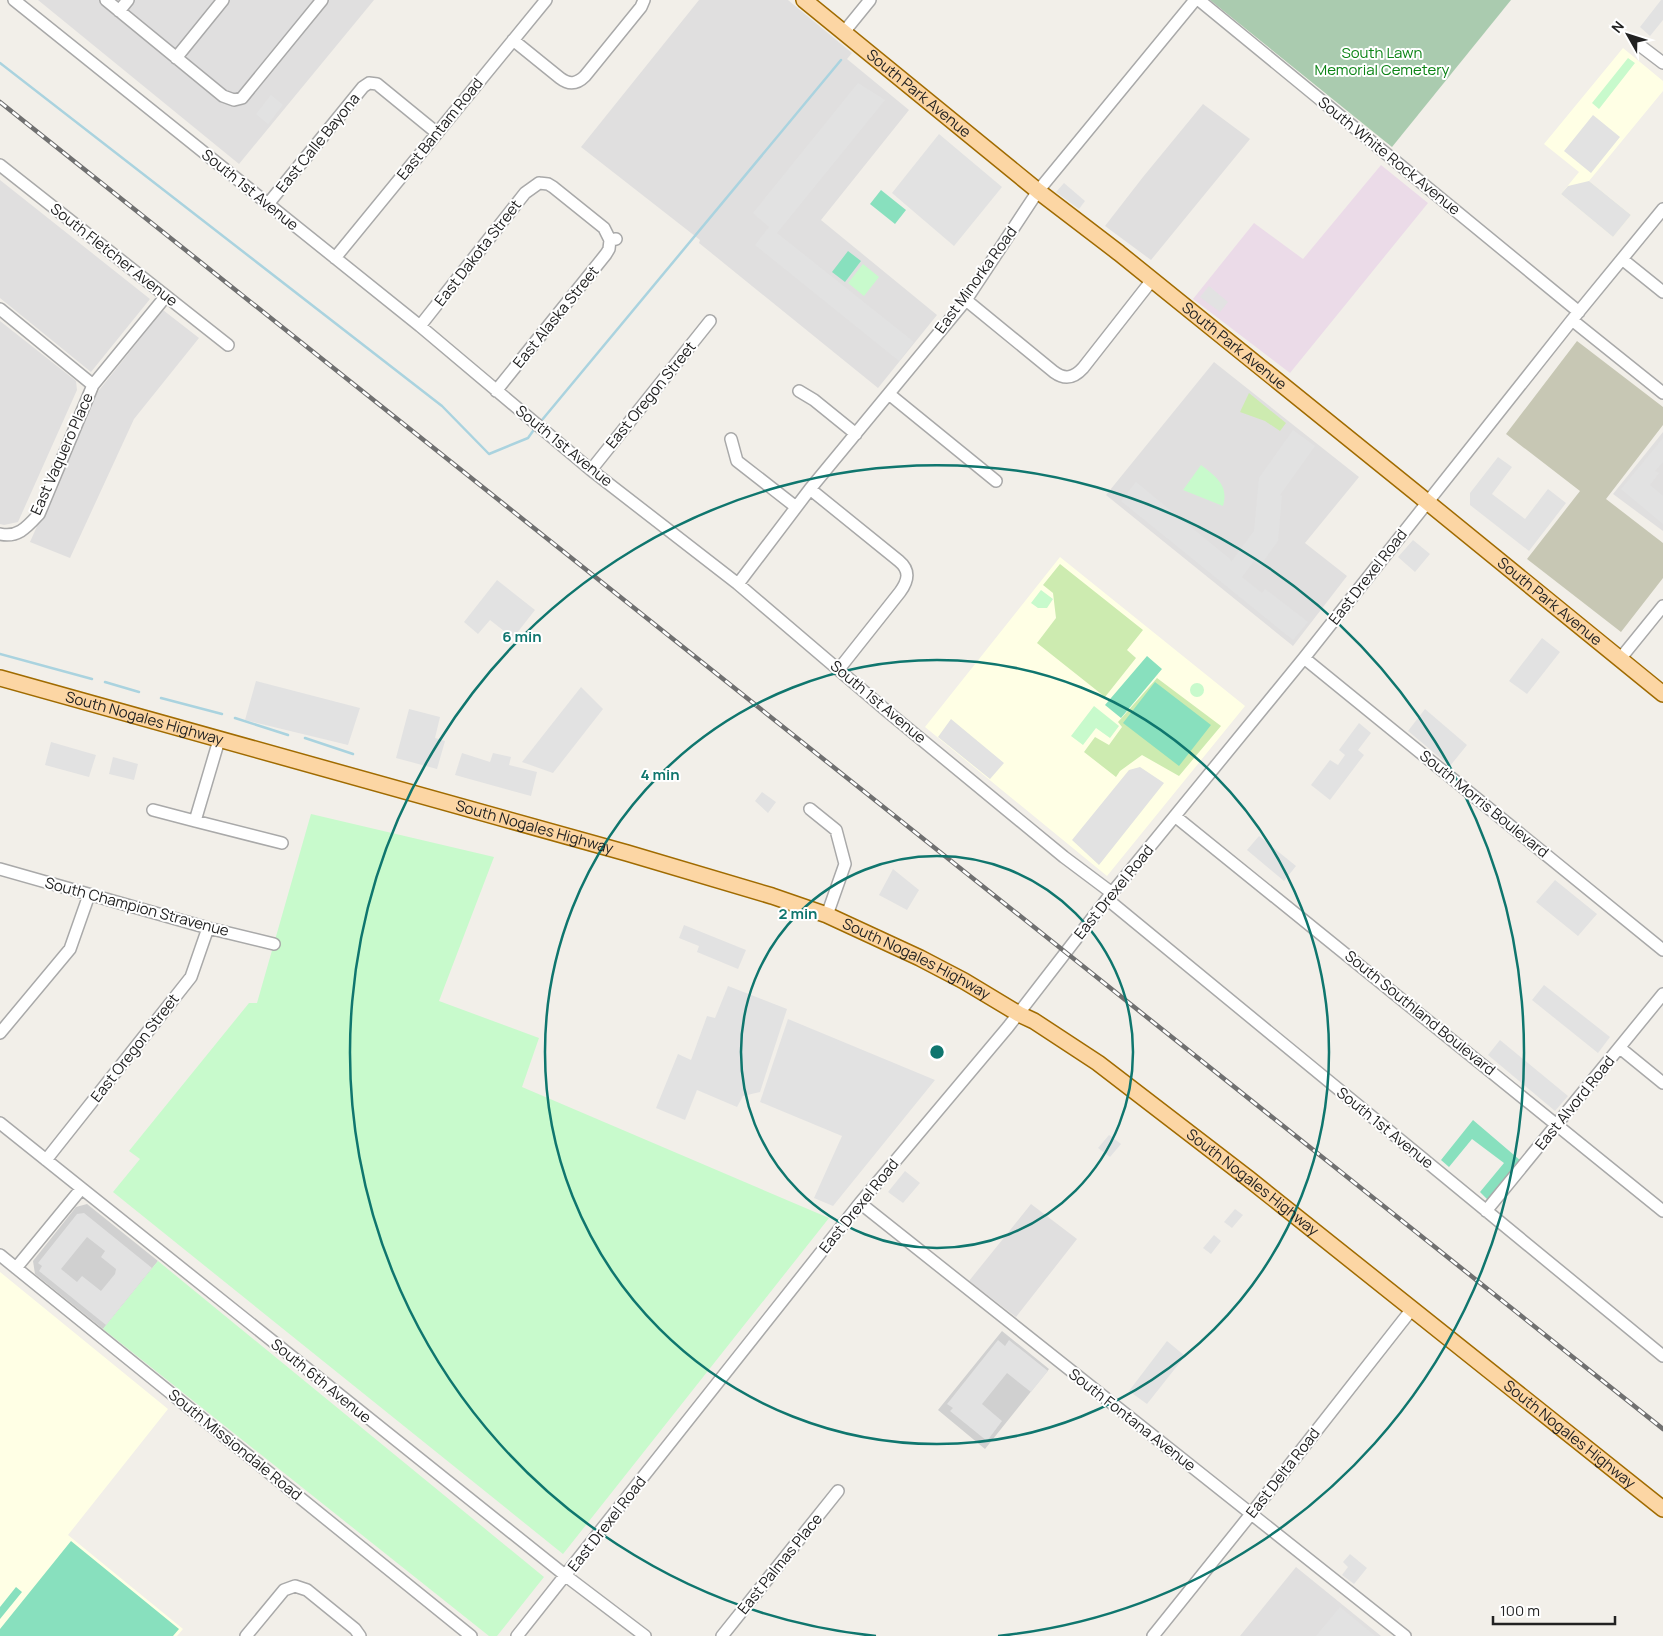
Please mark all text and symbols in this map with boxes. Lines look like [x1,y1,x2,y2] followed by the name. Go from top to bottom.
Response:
[1603,10,1653,60] north arrow
[1607,17,1628,36] text: N
[1315,42,1450,80] park label: South Lawn Memorial Cemetery
[862,44,976,142] street label: South Park Avenue
[392,73,487,184] street label: East Bantam Road
[271,89,364,197] street label: East Calle Bayona
[1314,92,1465,220] street label: South White Rock Avenue
[197,144,303,235] street label: South 1st Avenue
[429,195,526,310] street label: East Dakota Street
[46,198,183,311] street label: South Fletcher Avenue
[930,222,1022,337] street label: East Minorka Road
[508,261,603,372] street label: East Alaska Street
[1178,297,1291,394] street label: South Park Avenue
[601,337,700,453] street label: East Oregon Street
[25,389,98,518] street label: East Vaquero Place
[511,400,617,491] street label: South 1st Avenue
[1324,525,1412,629] street label: East Drexel Road
[1493,552,1607,650] street label: South Park Avenue
[502,626,542,647] text: 6 min
[826,655,931,748] street label: South 1st Avenue
[63,686,226,750] street label: South Nogales Highway
[1415,745,1553,862] street label: South Morris Boulevard
[640,764,680,785] text: 4 min
[453,795,616,859] street label: South Nogales Highway
[1069,840,1158,943] street label: East Drexel Road
[43,872,232,941] street label: South Champion Stravenue
[778,903,818,924] text: 2 min
[839,913,995,1005] street label: South Nogales Highway
[1341,945,1500,1080] street label: South Southland Boulevard
[86,989,184,1106] street label: East Oregon Street
[928,1043,946,1061] centre of rings
[1530,1051,1619,1154] street label: East Alvord Road
[1332,1082,1438,1173] street label: South 1st Avenue
[1182,1124,1323,1241] street label: South Nogales Highway
[814,1154,903,1257] street label: East Drexel Road
[267,1334,376,1428] street label: South 6th Avenue
[1064,1363,1200,1476] street label: South Fontana Avenue
[1500,1375,1640,1493] street label: South Nogales Highway
[164,1384,306,1505] street label: South Missiondale Road
[1241,1423,1324,1522] street label: East Delta Road
[563,1472,651,1576] street label: East Drexel Road
[732,1509,827,1618] street label: East Palmas Place
[1493,1594,1616,1626] scale bar
[1500,1600,1540,1621] text: 100 m

